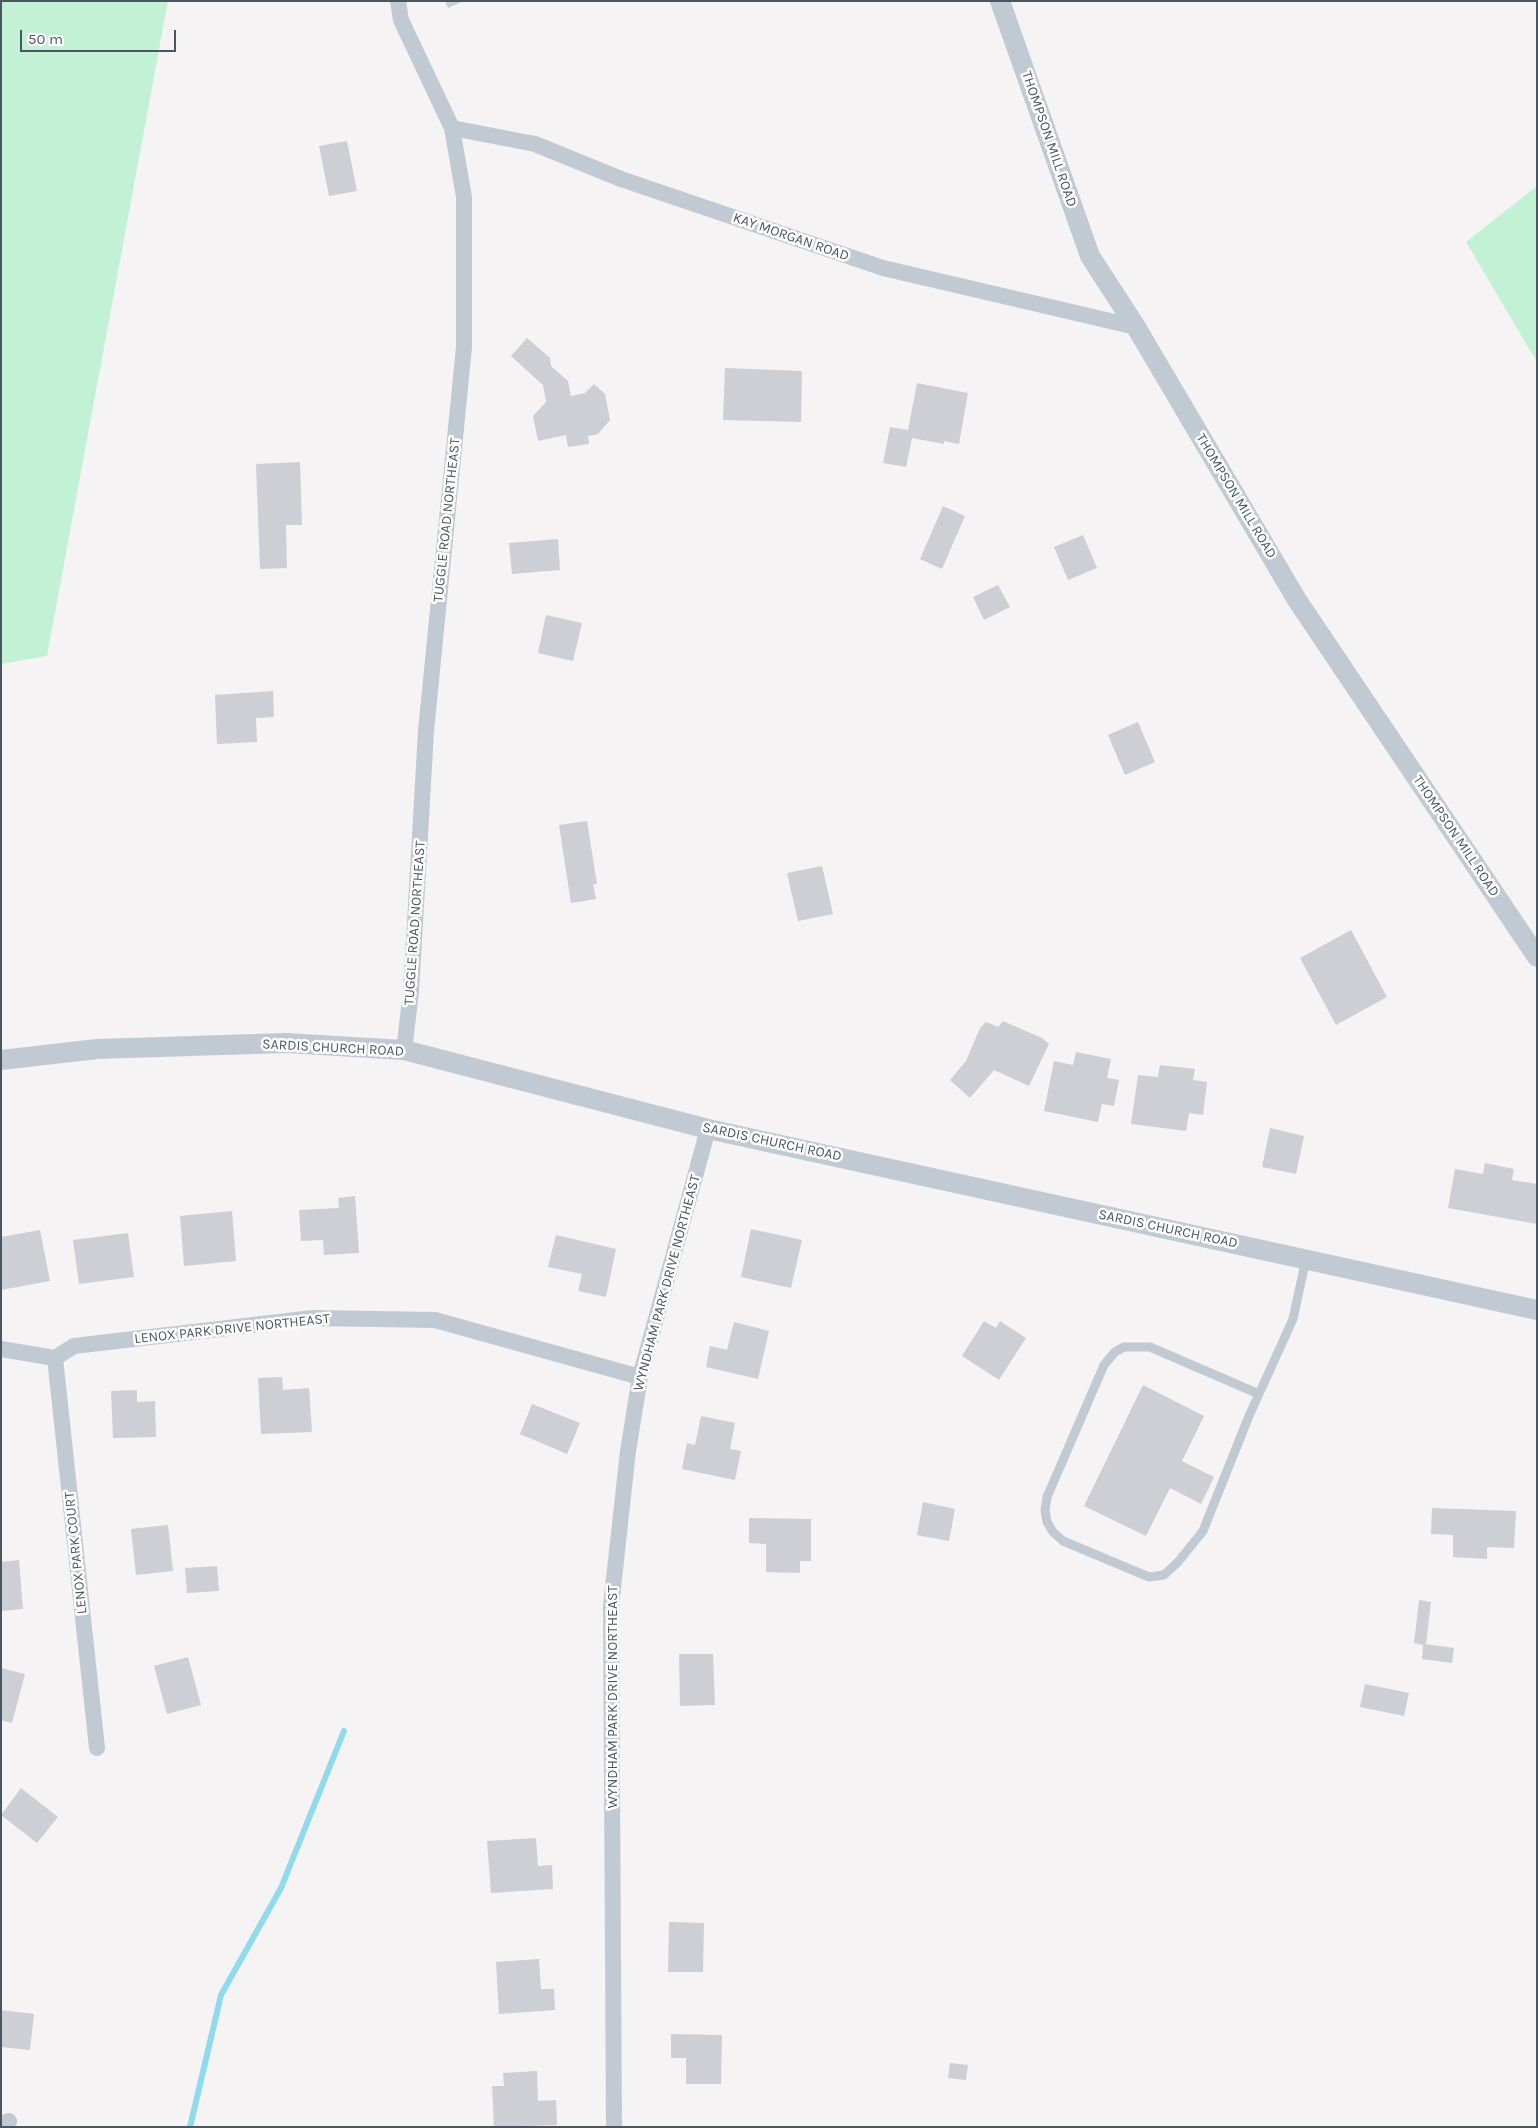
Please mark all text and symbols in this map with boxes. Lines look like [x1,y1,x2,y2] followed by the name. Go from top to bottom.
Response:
[22,20,179,52] scale bar
[28,30,63,48] text: 50 m
[1018,69,1080,209] street label: THOMPSON MILL ROAD
[731,209,851,265] street label: KAY MORGAN ROAD
[1192,431,1280,561] street label: THOMPSON MILL ROAD
[430,437,464,603] street label: TUGGLE ROAD NORTHEAST
[1409,772,1503,900] street label: THOMPSON MILL ROAD
[401,840,429,1006] street label: TUGGLE ROAD NORTHEAST
[262,1036,404,1060] street label: SARDIS CHURCH ROAD
[701,1119,843,1165] street label: SARDIS CHURCH ROAD
[630,1173,704,1393] street label: WYNDHAM PARK DRIVE NORTHEAST
[1097,1206,1239,1252] street label: SARDIS CHURCH ROAD
[133,1310,331,1348] street label: LENOX PARK DRIVE NORTHEAST
[61,1491,91,1615] street label: LENOX PARK COURT
[605,1586,621,1808] street label: WYNDHAM PARK DRIVE NORTHEAST

